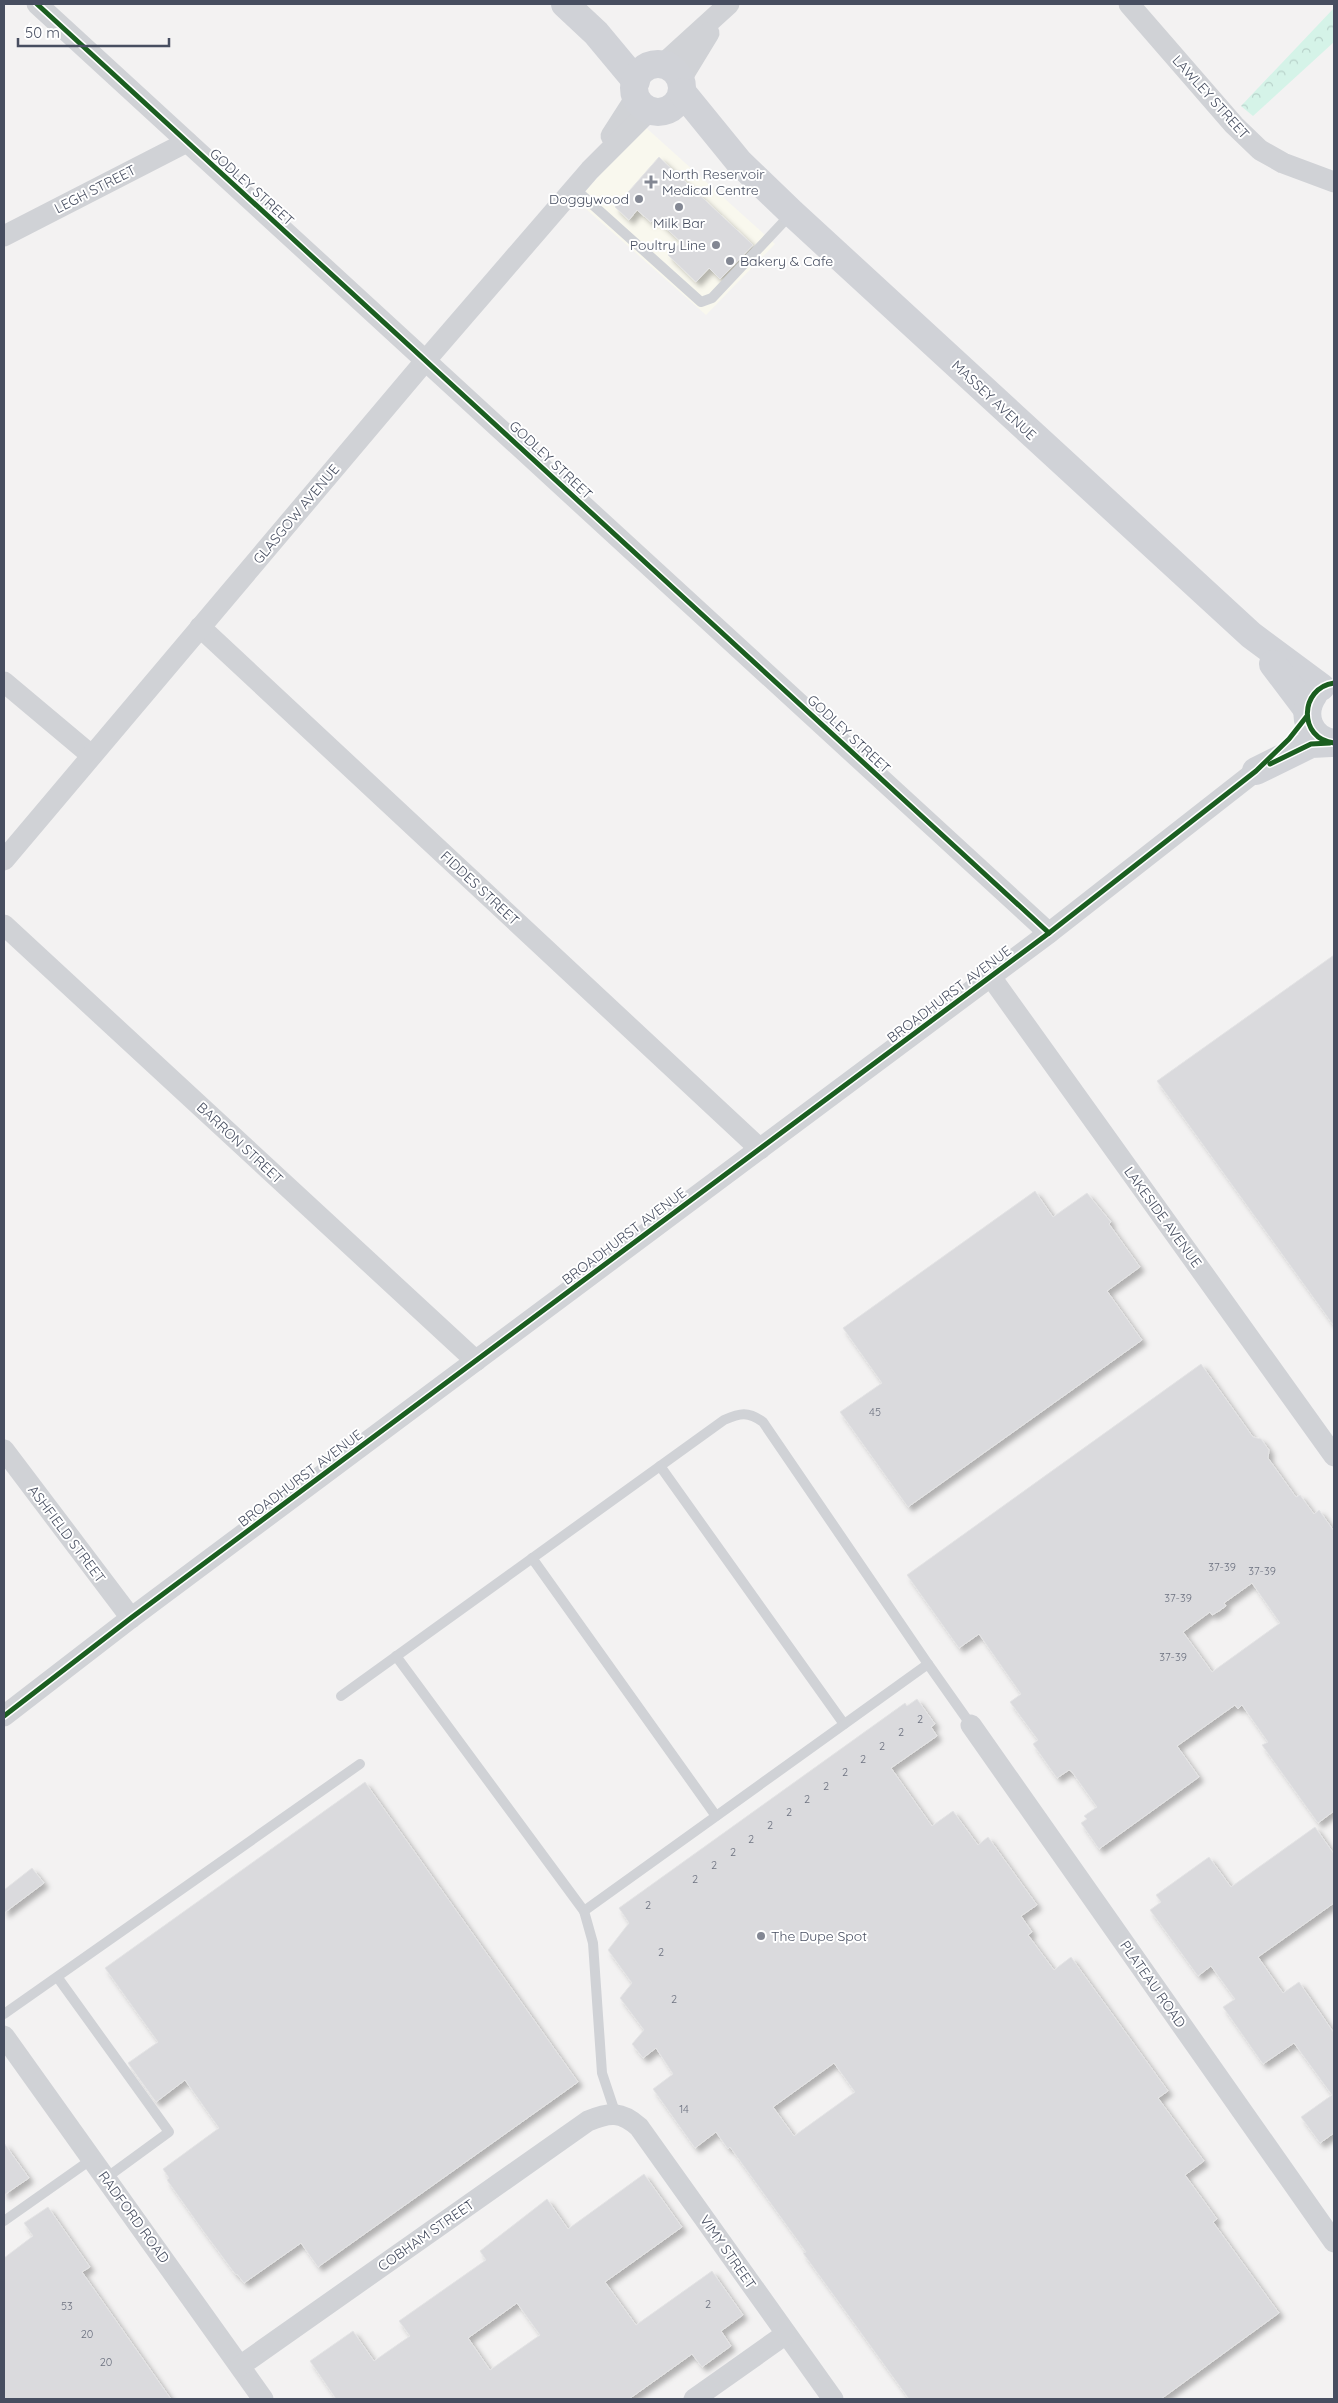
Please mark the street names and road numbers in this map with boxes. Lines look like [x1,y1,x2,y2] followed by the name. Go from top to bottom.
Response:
[1169,51,1253,143] street label: LAWLEY STREET
[206,144,298,230] street label: GODLEY STREET
[51,161,139,217] street label: LEGH STREET
[948,356,1040,444] street label: MASSEY AVENUE
[506,417,596,503] street label: GODLEY STREET
[249,460,343,568] street label: GLASGOW AVENUE
[804,691,894,777] street label: GODLEY STREET
[437,847,523,929] street label: FIDDES STREET
[883,941,1015,1047] street label: BROADHURST AVENUE
[193,1098,287,1188] street label: BARRON STREET
[1120,1163,1206,1271] street label: LAKESIDE AVENUE
[558,1183,690,1289] street label: BROADHURST AVENUE
[234,1425,366,1531] street label: BROADHURST AVENUE
[24,1482,110,1586] street label: ASHFIELD STREET
[1116,1937,1190,2031] street label: PLATEAU ROAD
[95,2167,173,2267] street label: RADFORD ROAD
[374,2195,478,2275] street label: COBHAM STREET
[696,2212,760,2292] street label: VIMY STREET

